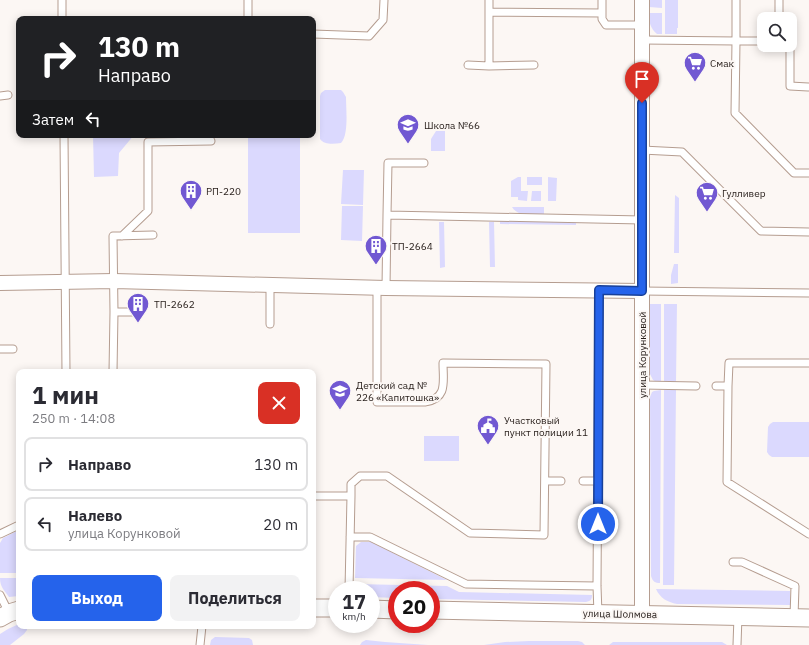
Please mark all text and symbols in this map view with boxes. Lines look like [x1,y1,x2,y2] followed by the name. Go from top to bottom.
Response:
[757,12,797,52] map controls
[757,12,797,52] button: search
[98,28,180,65] text: 130 m
[32,32,84,84] icon: right
[682,50,708,83] supermarket icon: Смак
[710,57,735,70] place label: Смак
[625,62,659,103] pin
[98,64,171,87] text: Направо
[631,68,653,90] icon: arrive
[82,108,104,130] icon: left
[32,110,74,129] text: Затем
[395,112,421,145] school or university icon: Школа №66
[424,119,480,132] place label: Школа №66
[178,178,204,211] building icon: РП-220
[694,180,720,213] supermarket icon: Гулливер
[206,185,241,198] place label: РП-220
[722,187,766,200] place label: Гулливер
[363,233,389,266] building icon: ТП-2664
[392,240,433,253] place label: ТП-2664
[125,291,151,324] building icon: ТП-2662
[154,298,195,311] place label: ТП-2662
[636,312,649,398] street label: улица Корунковой
[327,378,353,411] school or university icon: Детский сад № 226 «Капитошка»
[32,379,99,411] text: 1 мин
[356,379,439,404] place label: Детский сад № 226 «Капитошка»
[258,382,300,424] button: close
[32,410,115,427] text: 250 m · 14:08
[475,413,501,446] public building icon: Участковый пункт полиции 11
[504,414,588,439] place label: Участковый пункт полиции 11
[34,453,56,475] icon: right
[68,455,131,474] text: Направо
[254,455,298,474] text: 130 m
[577,503,619,545] position arrow
[68,506,122,525] text: Налево
[34,513,56,535] icon: left
[263,515,298,534] text: 20 m
[68,525,181,542] text: улица Корунковой
[32,575,162,621] button: Выход
[170,575,300,621] button: Поделиться
[388,581,440,633] speed limit sign: 20
[342,588,366,615] text: 17
[583,607,658,621] street label: улица Шолмова
[342,610,366,623] text: km/h

